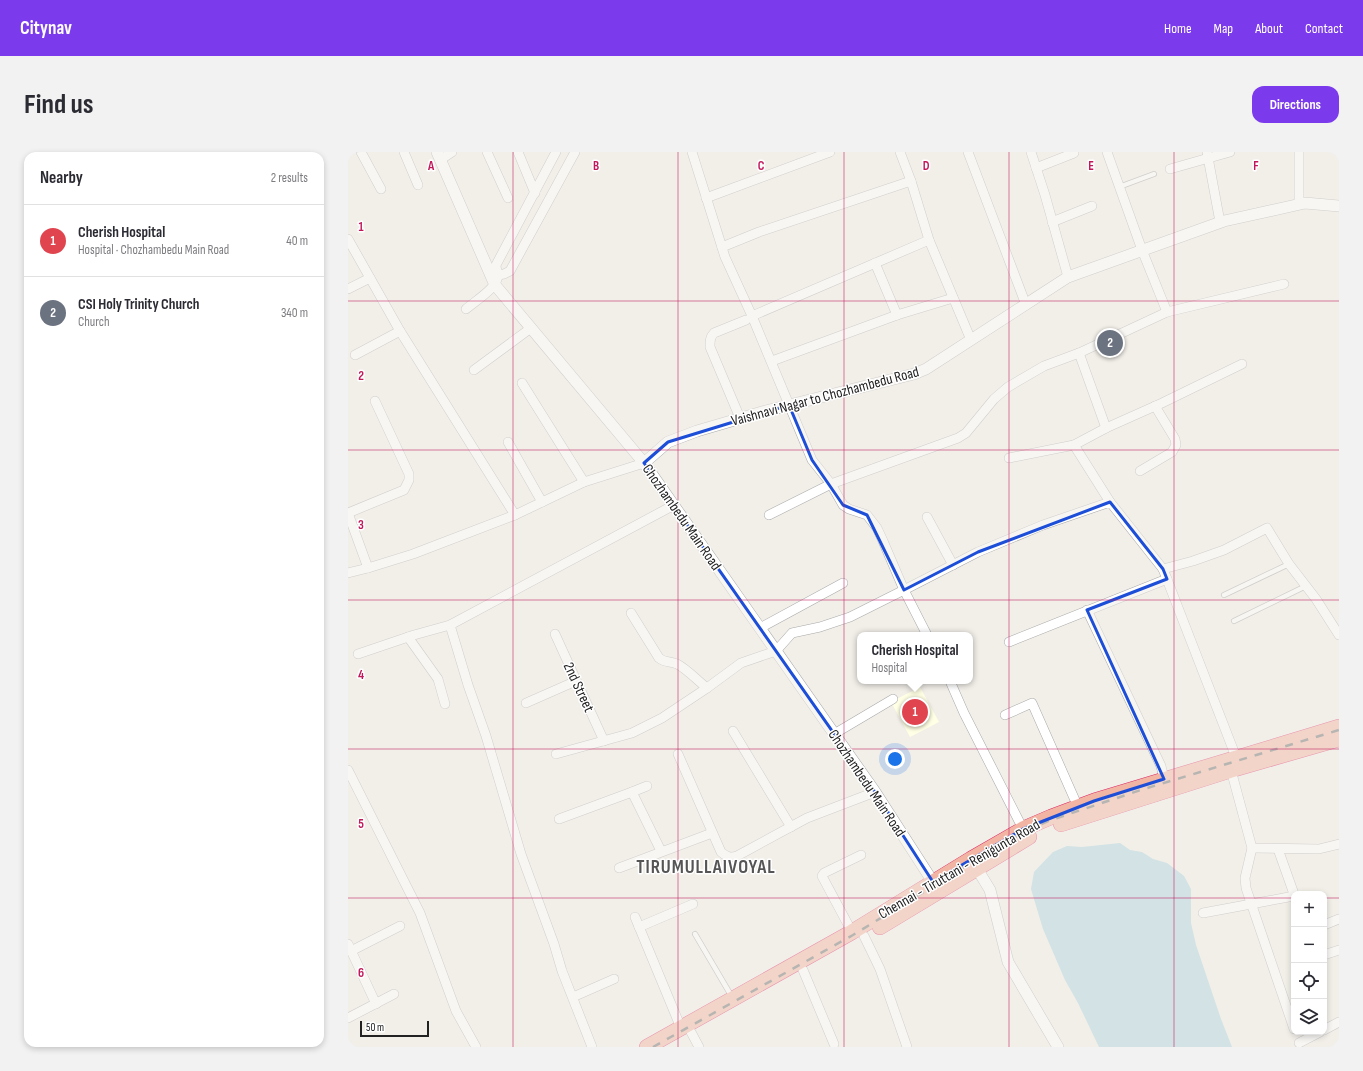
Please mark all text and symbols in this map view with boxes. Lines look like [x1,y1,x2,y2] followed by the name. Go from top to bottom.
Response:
[20,17,72,40] text: Citynav
[1164,20,1192,37] text: Home
[1214,20,1233,37] text: Map
[1255,20,1283,37] text: About
[1305,20,1343,37] text: Contact
[1252,86,1339,123] button: Directions
[24,88,93,121] text: Find us
[427,158,435,174] text: A
[593,158,599,174] text: B
[758,158,765,174] text: C
[923,158,930,174] text: D
[1088,158,1094,174] text: E
[1253,158,1259,174] text: F
[40,168,83,188] text: Nearby
[271,170,308,186] text: 2 results
[358,219,364,235] text: 1
[78,223,165,242] text: Cherish Hospital
[50,233,56,249] text: 1
[286,233,308,249] text: 40 m
[78,242,229,258] text: Hospital · Chozhambedu Main Road
[78,295,199,314] text: CSI Holy Trinity Church
[50,305,56,321] text: 2
[281,305,308,321] text: 340 m
[78,314,110,330] text: Church
[1097,328,1123,358] pin: 2
[729,362,921,431] street label: Vaishnavi Nagar to Chozhambedu Road
[358,368,364,384] text: 2
[638,460,725,574] street label: Chozhambedu Main Road
[358,517,364,533] text: 3
[857,632,973,684] popup
[871,641,959,660] text: Cherish Hospital
[559,659,599,716] street label: 2nd Street
[871,660,907,676] text: Hospital
[358,667,364,683] text: 4
[902,697,928,727] pin: 1
[824,726,910,841] street label: Chozhambedu Main Road
[885,749,905,769] your location
[875,815,1044,924] street label: Chennai - Tiruttani - Renigunta Road
[358,816,364,832] text: 5
[636,856,776,879] district label: TIRUMULLAIVOYAL
[1291,891,1327,1035] map controls
[1291,891,1327,927] button: +
[1291,927,1327,963] button: −
[1291,963,1327,999] button: locate
[358,965,364,981] text: 6
[1291,999,1327,1035] button: layers
[360,1019,429,1038] scale bar
[366,1021,384,1034] text: 50 m

